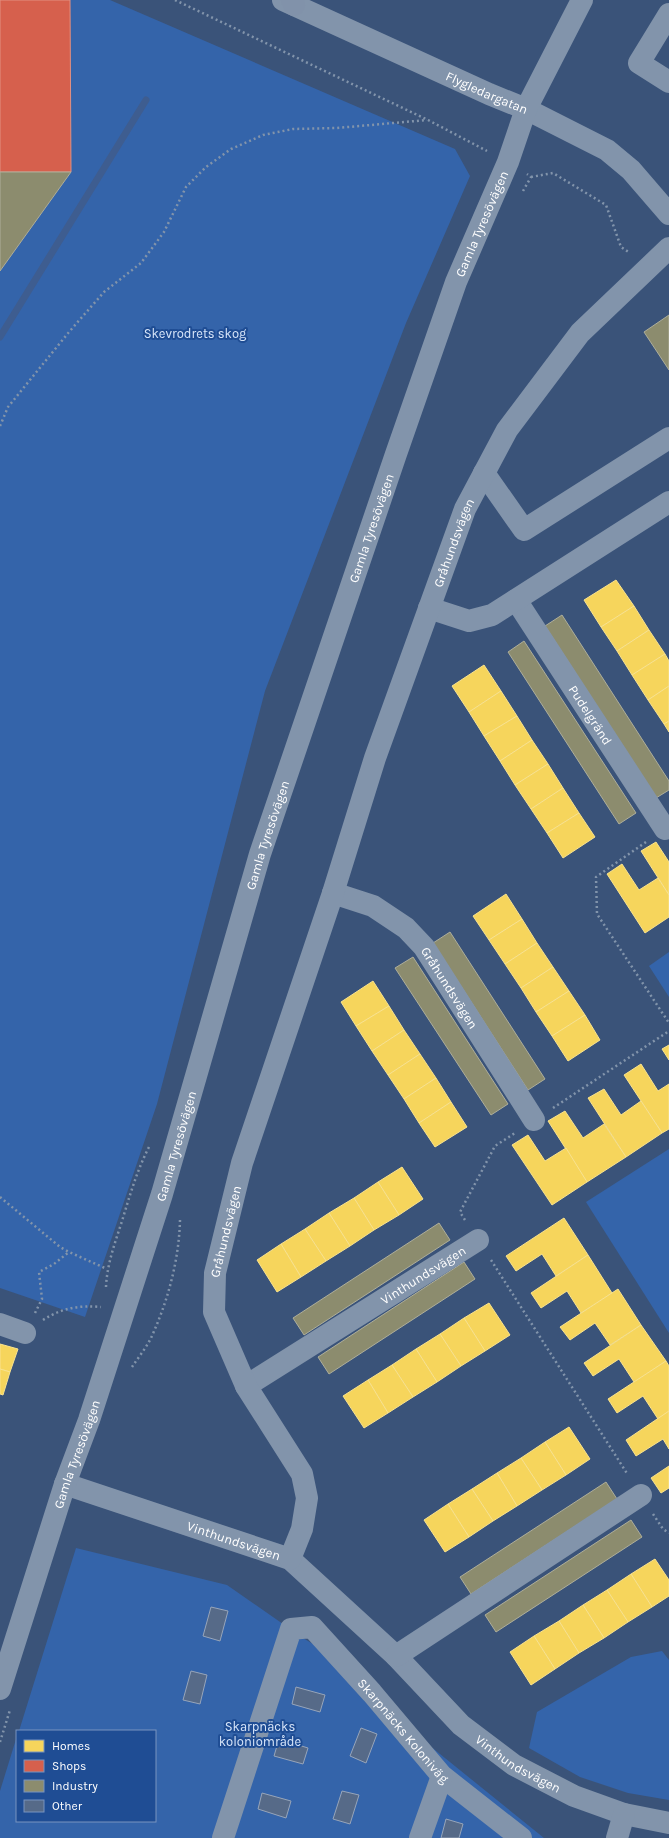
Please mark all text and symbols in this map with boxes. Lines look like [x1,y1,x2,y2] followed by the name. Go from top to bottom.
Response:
[444,68,530,117] street label: Flygledargatan
[452,168,511,279] street label: Gamla Tyresövägen
[144,326,247,341] park label: Skevrodrets skog
[345,472,396,585] street label: Gamla Tyresövägen
[430,495,477,589] street label: Gråhundsvägen
[566,682,616,747] street label: Pudelgränd
[243,778,292,891] street label: Gamla Tyresövägen
[418,944,481,1031] street label: Gråhundsvägen
[153,1089,199,1203] street label: Gamla Tyresövägen
[207,1184,244,1279] street label: Gråhundsvägen
[378,1242,468,1307] street label: Vinthundsvägen
[50,1398,102,1510] street label: Gamla Tyresövägen
[185,1518,283,1563] street label: Vinthundsvägen
[355,1675,452,1786] street label: Skarpnäcks Koloniväg
[219,1719,302,1749] park label: Skarpnäcks koloniområde
[16,1730,156,1822] legend
[473,1731,563,1795] street label: Vinthundsvägen
[52,1739,90,1753] text: Homes
[52,1759,86,1773] text: Shops
[52,1779,98,1793] text: Industry
[52,1799,83,1813] text: Other

